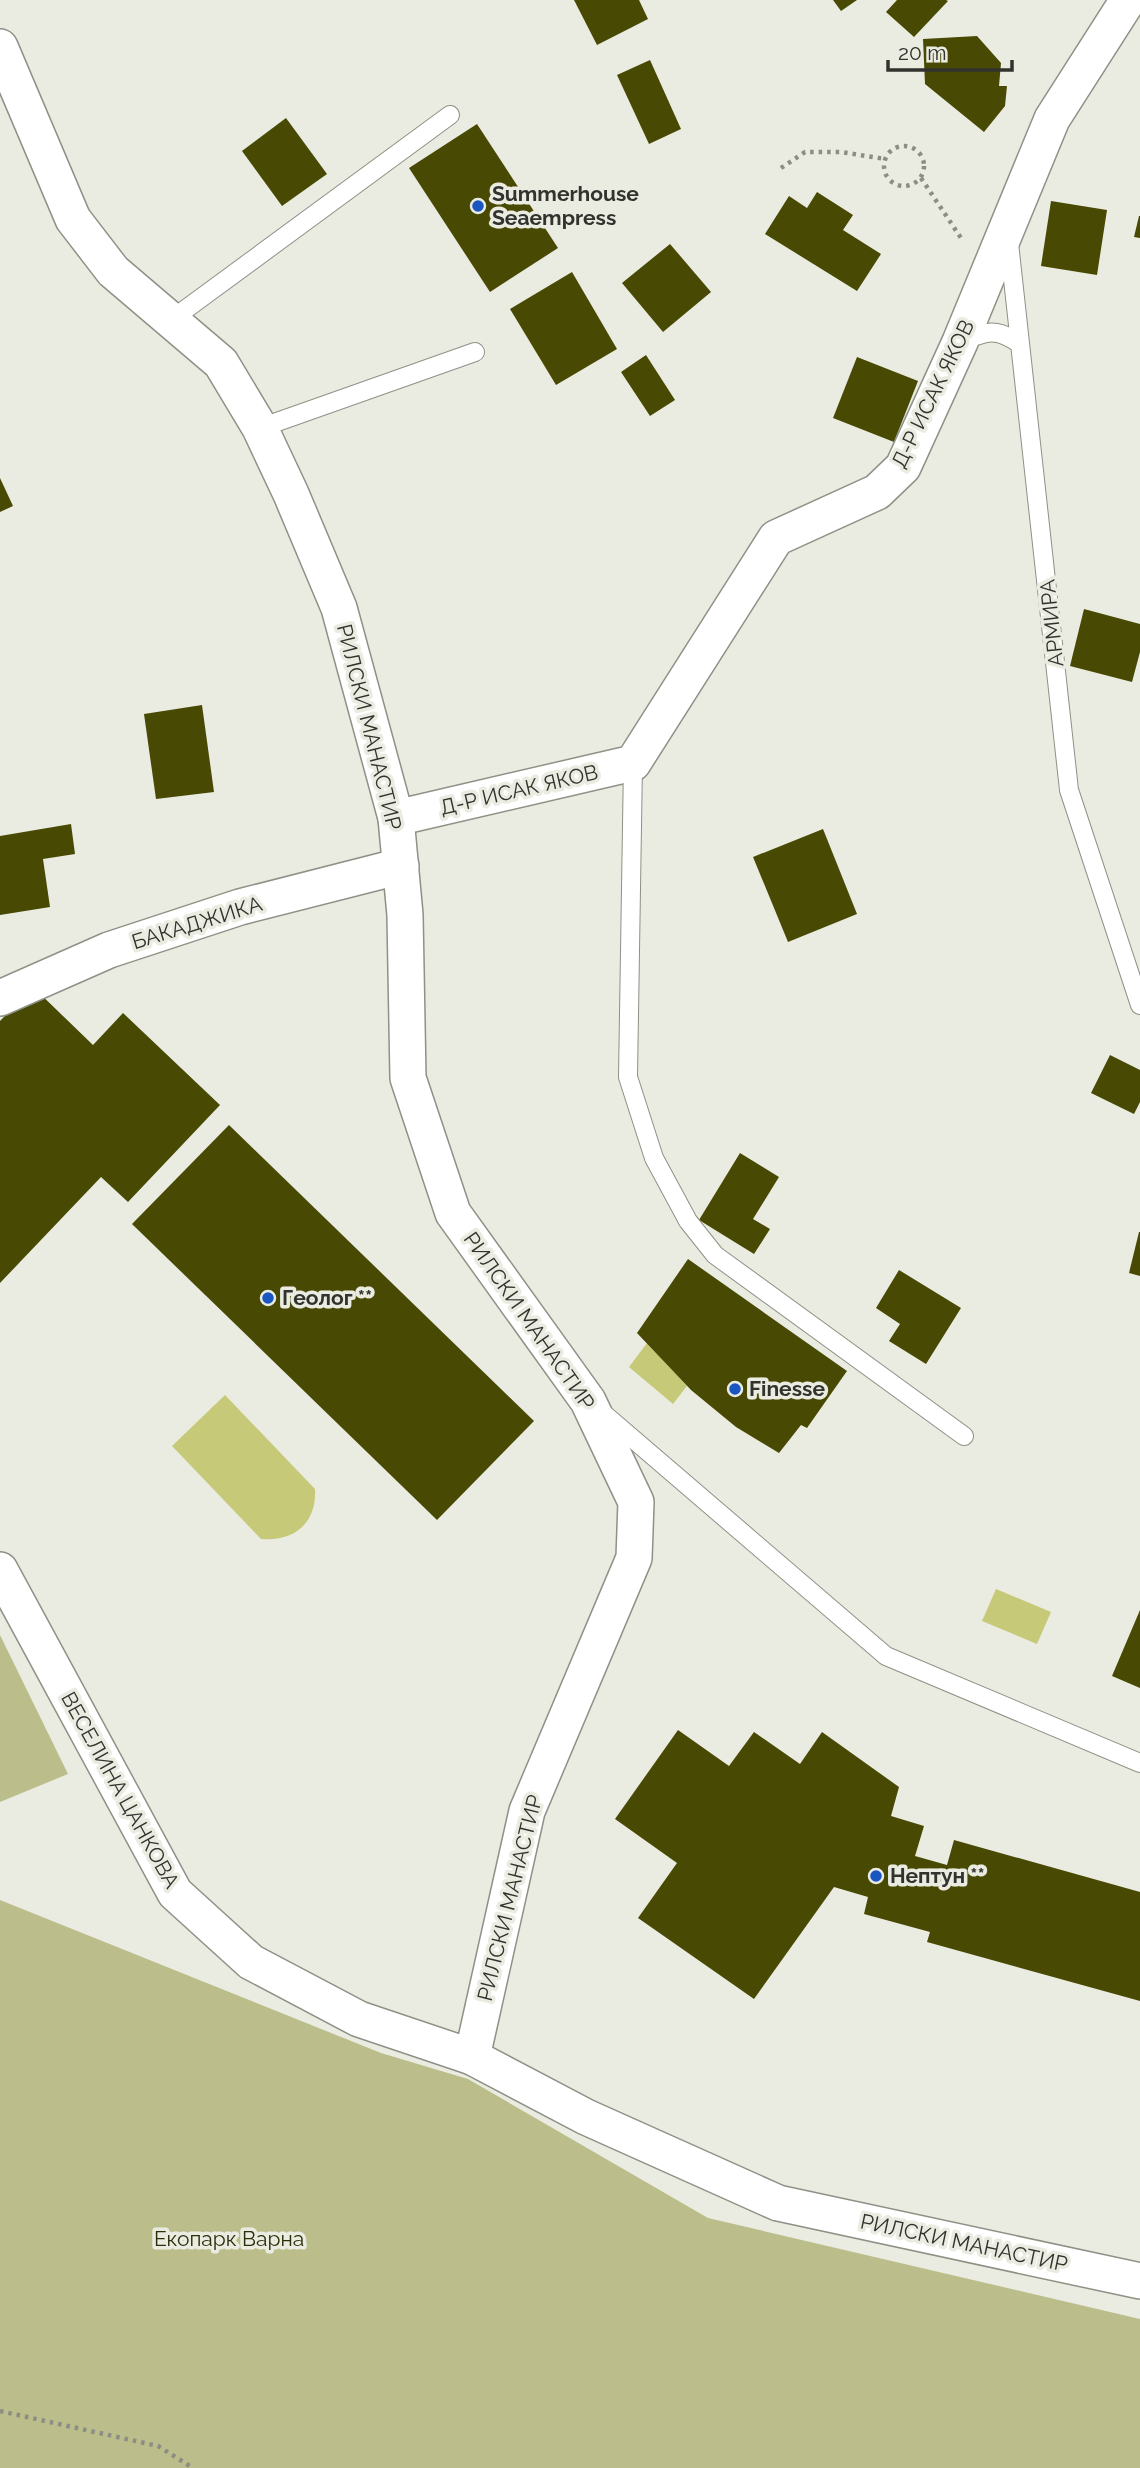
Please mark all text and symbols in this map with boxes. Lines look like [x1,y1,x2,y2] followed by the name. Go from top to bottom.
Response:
[888,28,1012,72] scale bar
[898,40,946,65] text: 20 m
[492,181,639,230] place label: Summerhouse Seaempress
[470,198,486,214] marker: Summerhouse Seaempress
[886,316,979,472] street label: Д-Р ИСАК ЯКОВ
[1034,578,1069,668] street label: АРМИРА
[332,621,407,832] street label: РИЛСКИ МАНАСТИР
[437,759,600,820] street label: Д-Р ИСАК ЯКОВ
[129,891,265,954] street label: БАКАДЖИКА
[459,1227,600,1414] street label: РИЛСКИ МАНАСТИР
[282,1285,372,1310] place label: Геолог **
[260,1290,276,1306] marker: Геолог **
[749,1376,825,1401] place label: Finesse
[727,1381,743,1397] marker: Finesse
[56,1687,185,1892] street label: ВЕСЕЛИНА ЦАНКОВА
[472,1792,547,2003] street label: РИЛСКИ МАНАСТИР
[890,1863,985,1888] place label: Нептун **
[868,1868,884,1884] marker: Нептун **
[858,2208,1070,2277] street label: РИЛСКИ МАНАСТИР
[154,2226,304,2251] park label: Екопарк Варна

